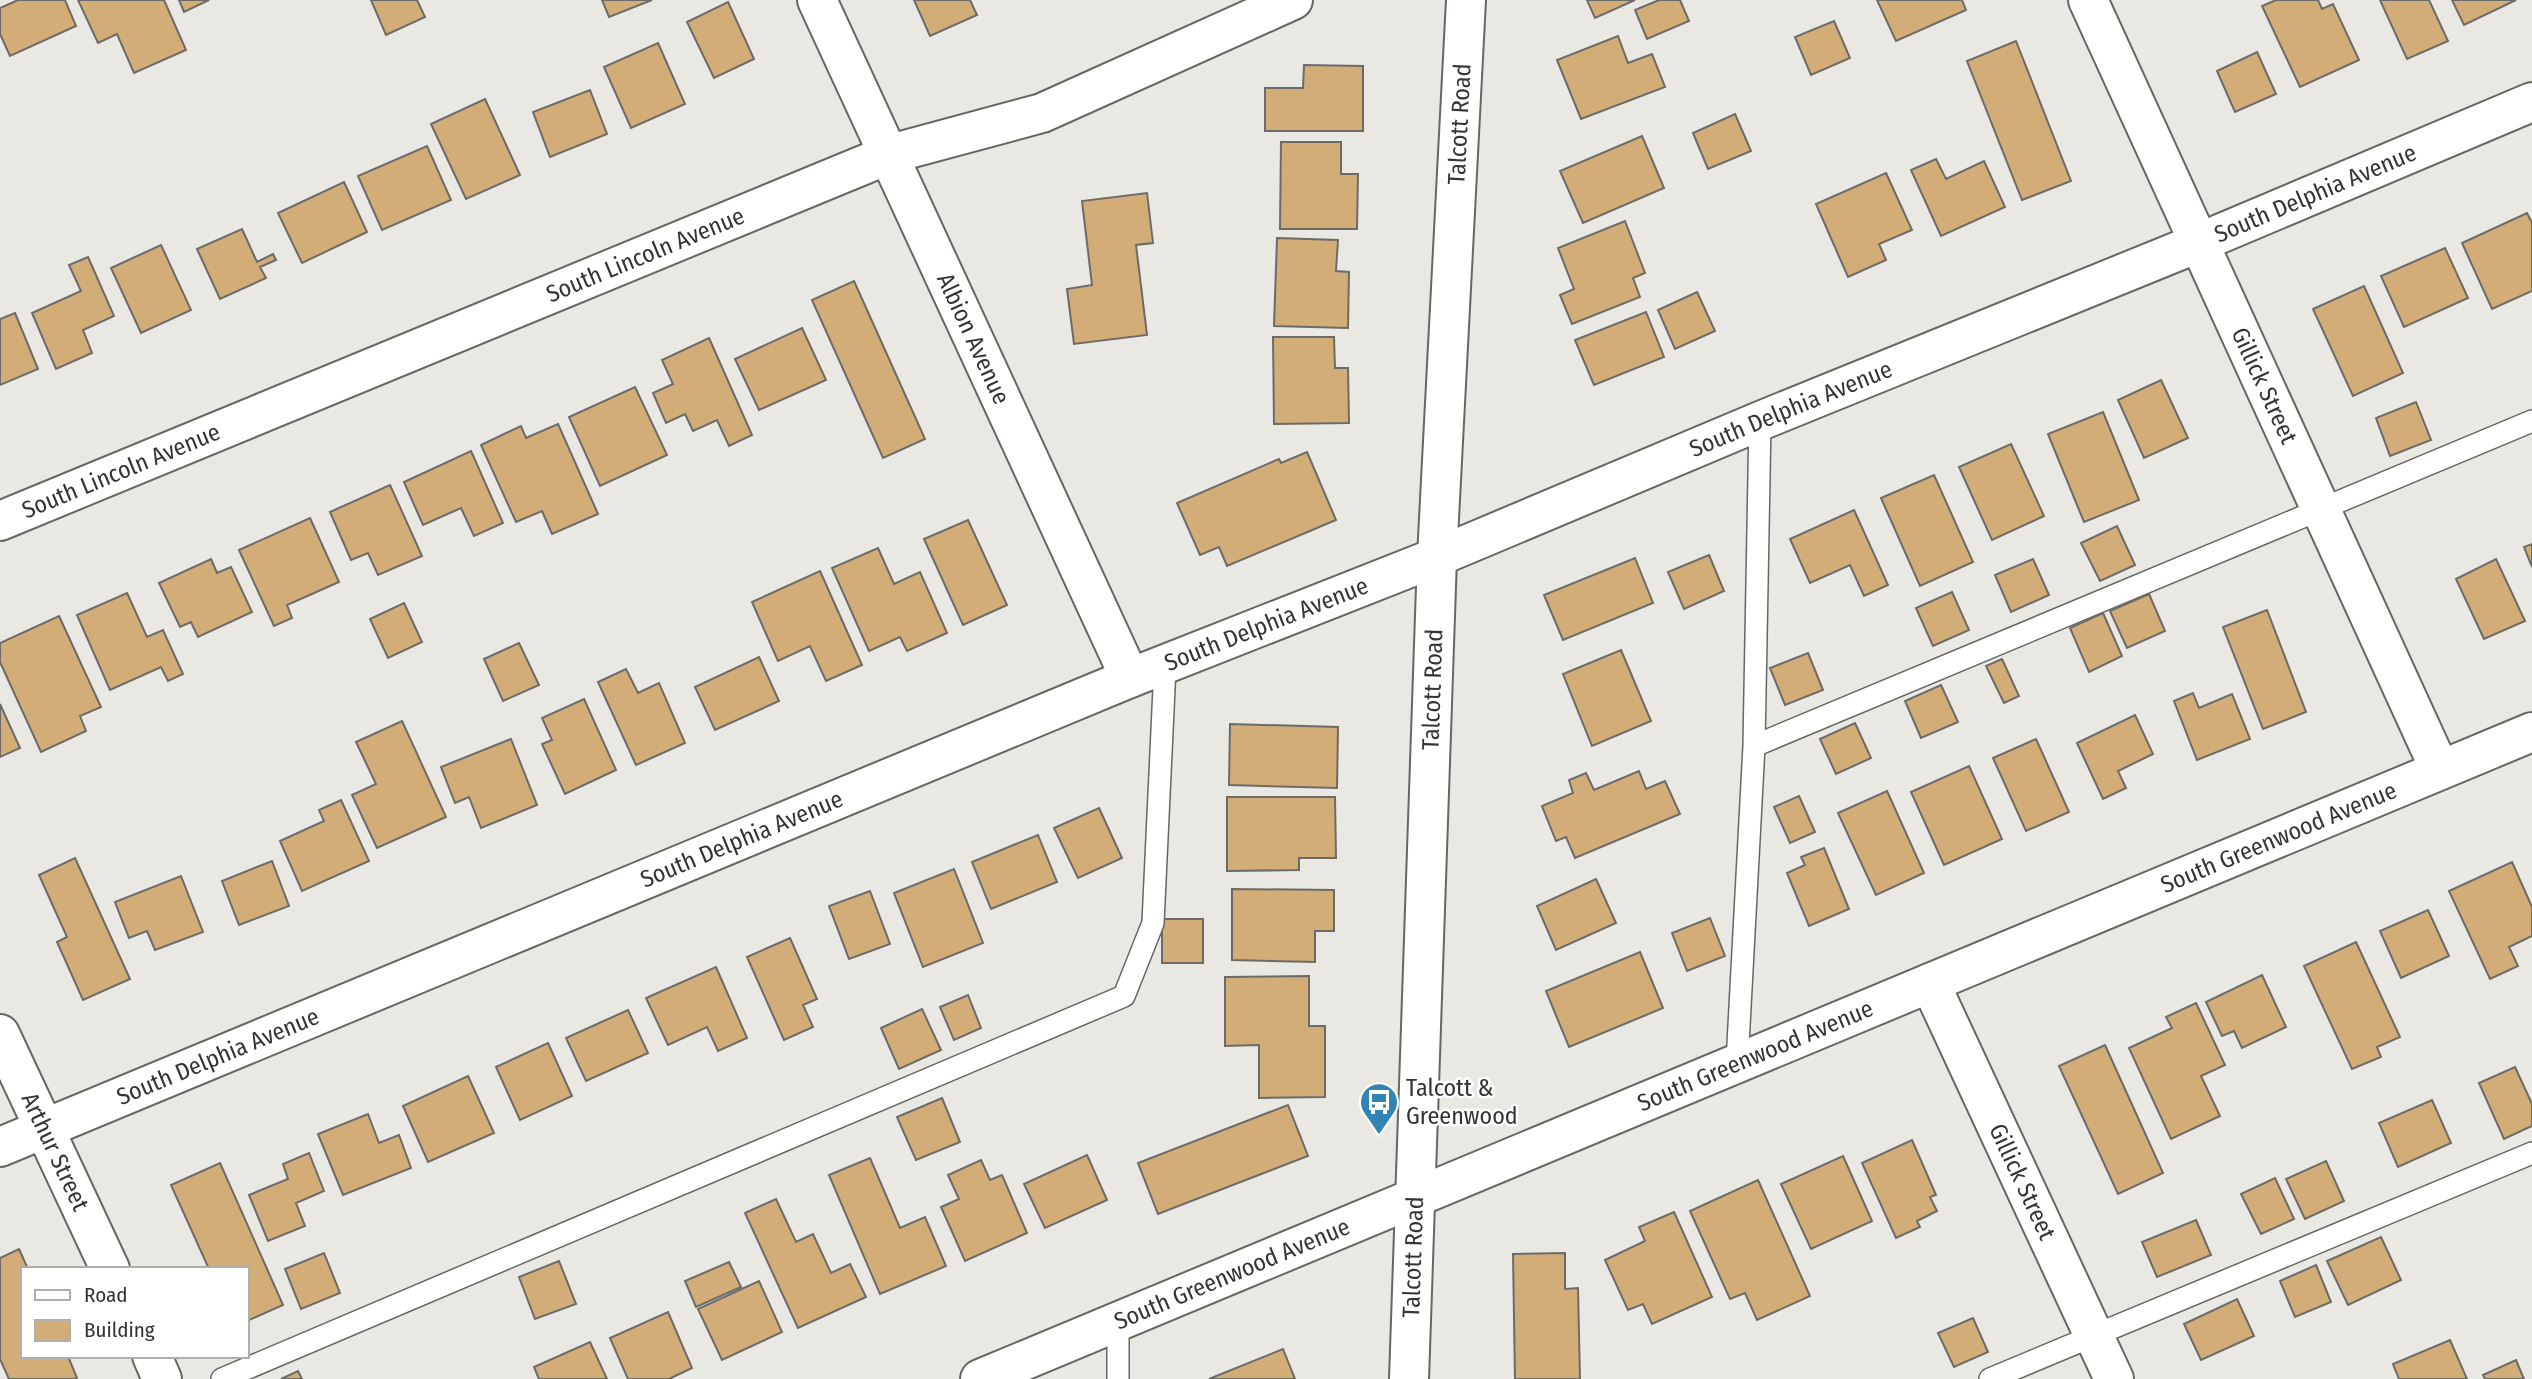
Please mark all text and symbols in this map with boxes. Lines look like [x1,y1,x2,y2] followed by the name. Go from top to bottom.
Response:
[1442,63,1477,185] street label: Talcott Road
[2210,138,2420,248] street label: South Delphia Avenue
[542,202,749,308] street label: South Lincoln Avenue
[931,269,1016,408] street label: Albion Avenue
[2226,323,2303,448] street label: Gillick Street
[1685,355,1896,463] street label: South Delphia Avenue
[18,418,224,524] street label: South Lincoln Avenue
[1161,572,1372,677] street label: South Delphia Avenue
[1416,628,1449,750] street label: Talcott Road
[2157,776,2401,899] street label: South Greenwood Avenue
[636,785,847,894] street label: South Delphia Avenue
[1633,994,1877,1117] street label: South Greenwood Avenue
[113,1002,323,1111] street label: South Delphia Avenue
[1406,1074,1518,1130] place label: Talcott & Greenwood
[1358,1081,1400,1136] bus stop icon: Talcott & Greenwood
[15,1088,95,1215] street label: Arthur Street
[1983,1119,2061,1244] street label: Gillick Street
[1397,1196,1429,1318] street label: Talcott Road
[1110,1212,1354,1336] street label: South Greenwood Avenue
[21,1267,248,1358] legend
[84,1282,128,1308] text: Road
[84,1317,155,1343] text: Building

